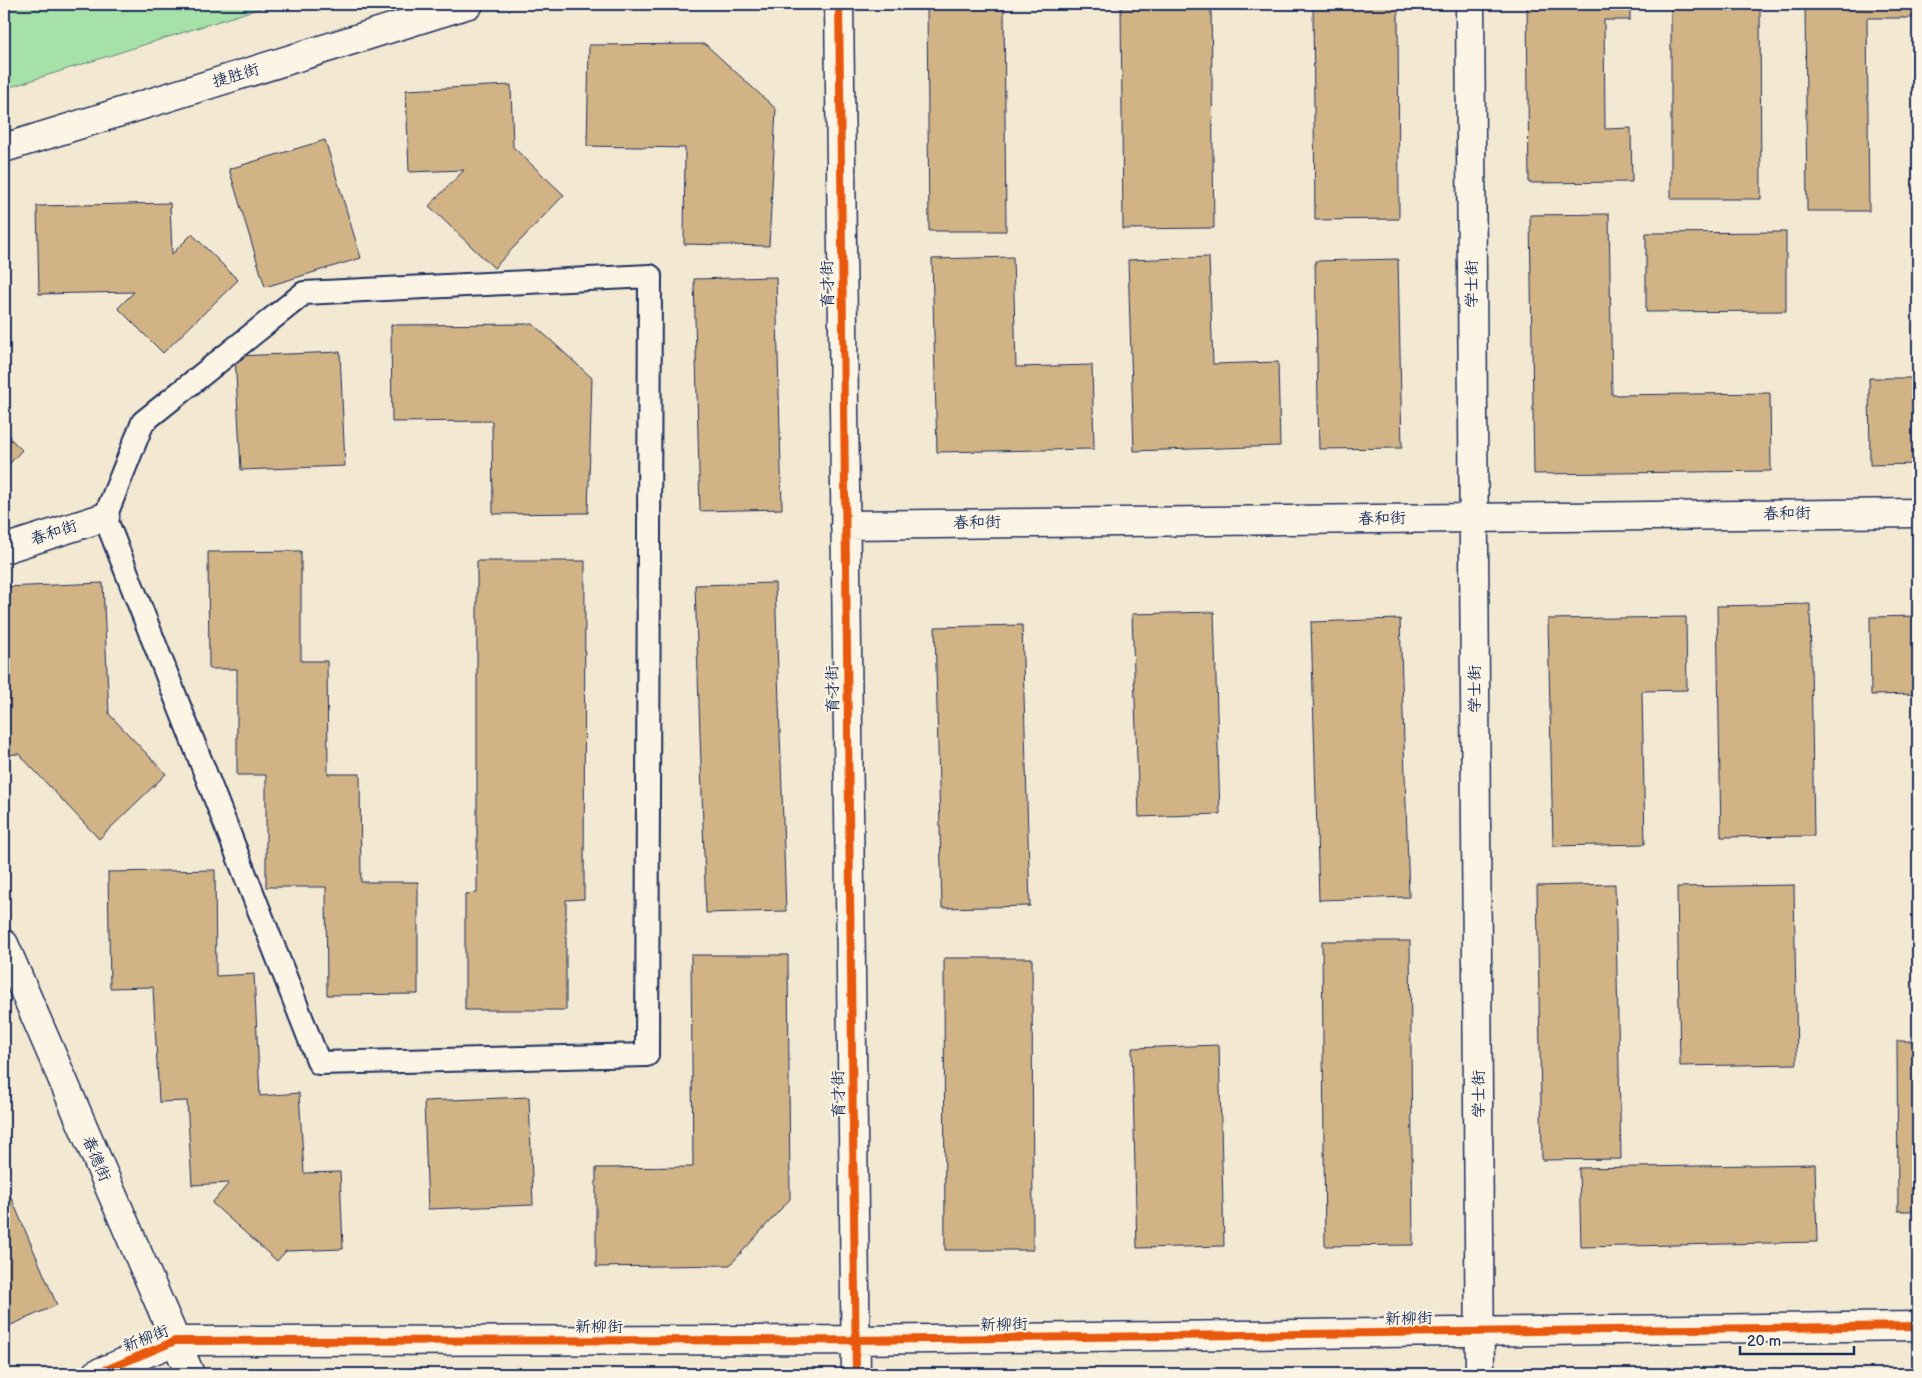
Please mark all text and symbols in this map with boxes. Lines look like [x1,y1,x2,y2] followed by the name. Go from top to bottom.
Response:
[210,60,262,92] street label: 捷胜街
[818,260,838,308] street label: 育才街
[1463,260,1482,308] street label: 学士街
[1763,504,1811,524] street label: 春和街
[1358,509,1406,529] street label: 春和街
[953,513,1001,533] street label: 春和街
[28,517,80,549] street label: 春和街
[823,665,843,713] street label: 育才街
[1466,665,1485,713] street label: 学士街
[829,1070,849,1118] street label: 育才街
[1470,1070,1489,1118] street label: 学士街
[78,1133,114,1185] street label: 春德街
[1385,1309,1433,1329] street label: 新柳街
[980,1315,1028,1335] street label: 新柳街
[575,1318,623,1337] street label: 新柳街
[120,1322,172,1356] street label: 新柳街
[1740,1323,1853,1355] scale bar
[1747,1332,1781,1351] text: 20 m

